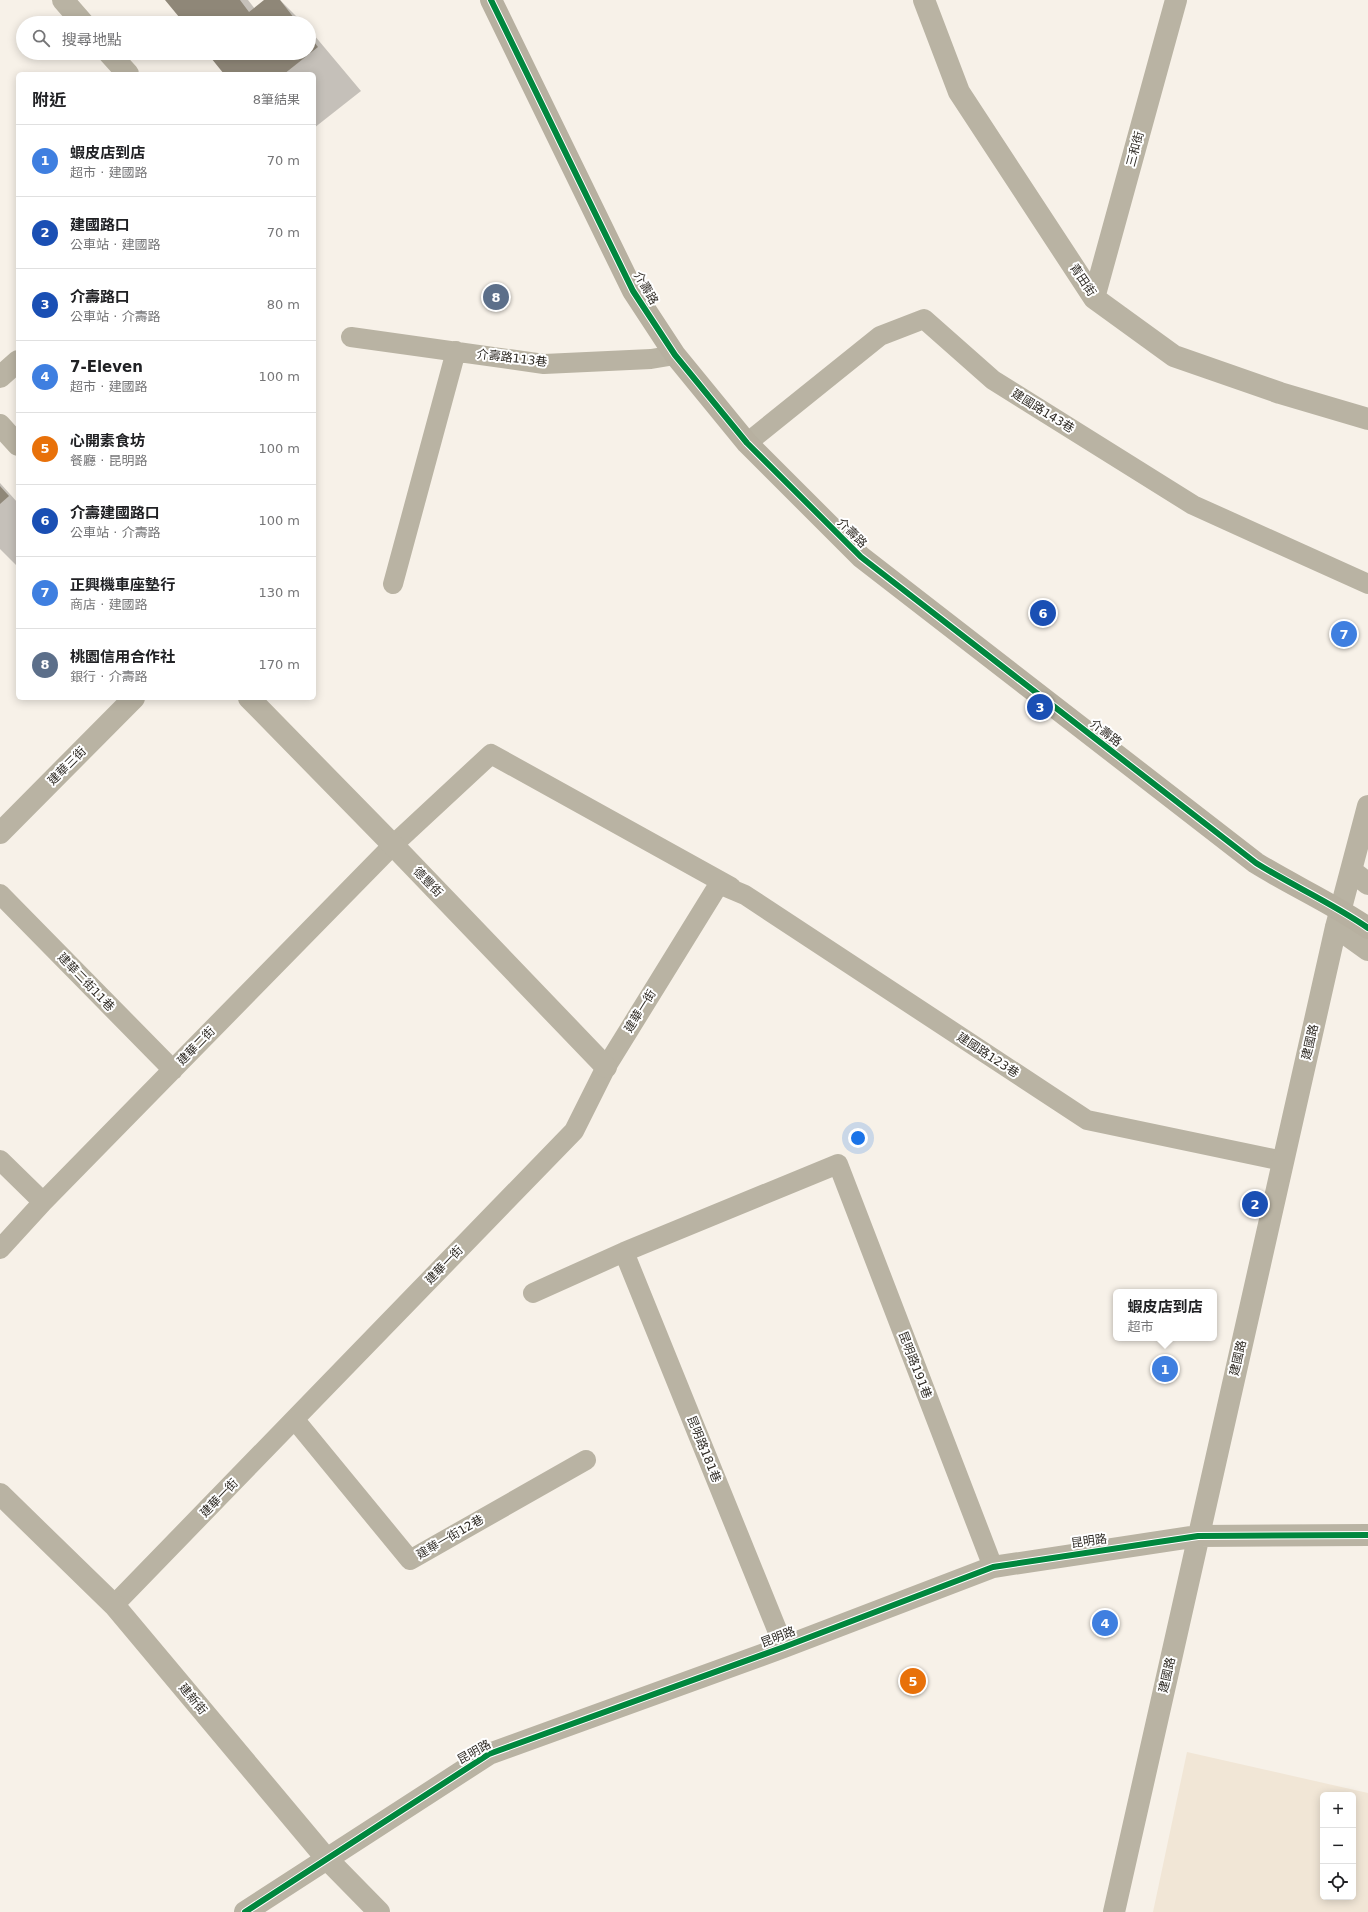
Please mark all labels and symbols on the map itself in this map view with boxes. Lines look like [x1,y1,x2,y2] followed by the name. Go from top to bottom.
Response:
[1124,130,1146,168] street label: 三和街
[1067,261,1099,299] street label: 青田街
[631,269,661,307] street label: 介壽路
[483,282,509,312] pin: 8
[476,347,548,369] street label: 介壽路113巷
[1009,386,1077,436] street label: 建國路143巷
[834,515,870,551] street label: 介壽路
[1030,598,1056,628] pin: 6
[1331,619,1357,649] pin: 7
[1027,692,1053,722] pin: 3
[1088,716,1124,750] street label: 介壽路
[45,744,89,788] street label: 建華三街
[410,864,446,900] street label: 德豐街
[55,950,117,1014] street label: 建華二街11巷
[621,987,659,1035] street label: 建華一街
[1299,1023,1321,1061] street label: 建國路
[174,1024,218,1068] street label: 建華二街
[954,1030,1022,1080] street label: 建國路123巷
[848,1128,868,1148] your location
[1242,1189,1268,1219] pin: 2
[422,1243,466,1287] street label: 建華一街
[896,1329,934,1401] street label: 昆明路191巷
[1227,1339,1249,1377] street label: 建國路
[1152,1354,1178,1384] pin: 1
[684,1414,724,1484] street label: 昆明路181巷
[197,1476,241,1520] street label: 建華一街
[414,1512,486,1562] street label: 建華一街12巷
[1070,1532,1108,1550] street label: 昆明路
[1092,1608,1118,1638] pin: 4
[759,1624,797,1650] street label: 昆明路
[1156,1656,1178,1694] street label: 建國路
[900,1666,926,1696] pin: 5
[176,1681,210,1717] street label: 建新街
[455,1737,493,1767] street label: 昆明路

